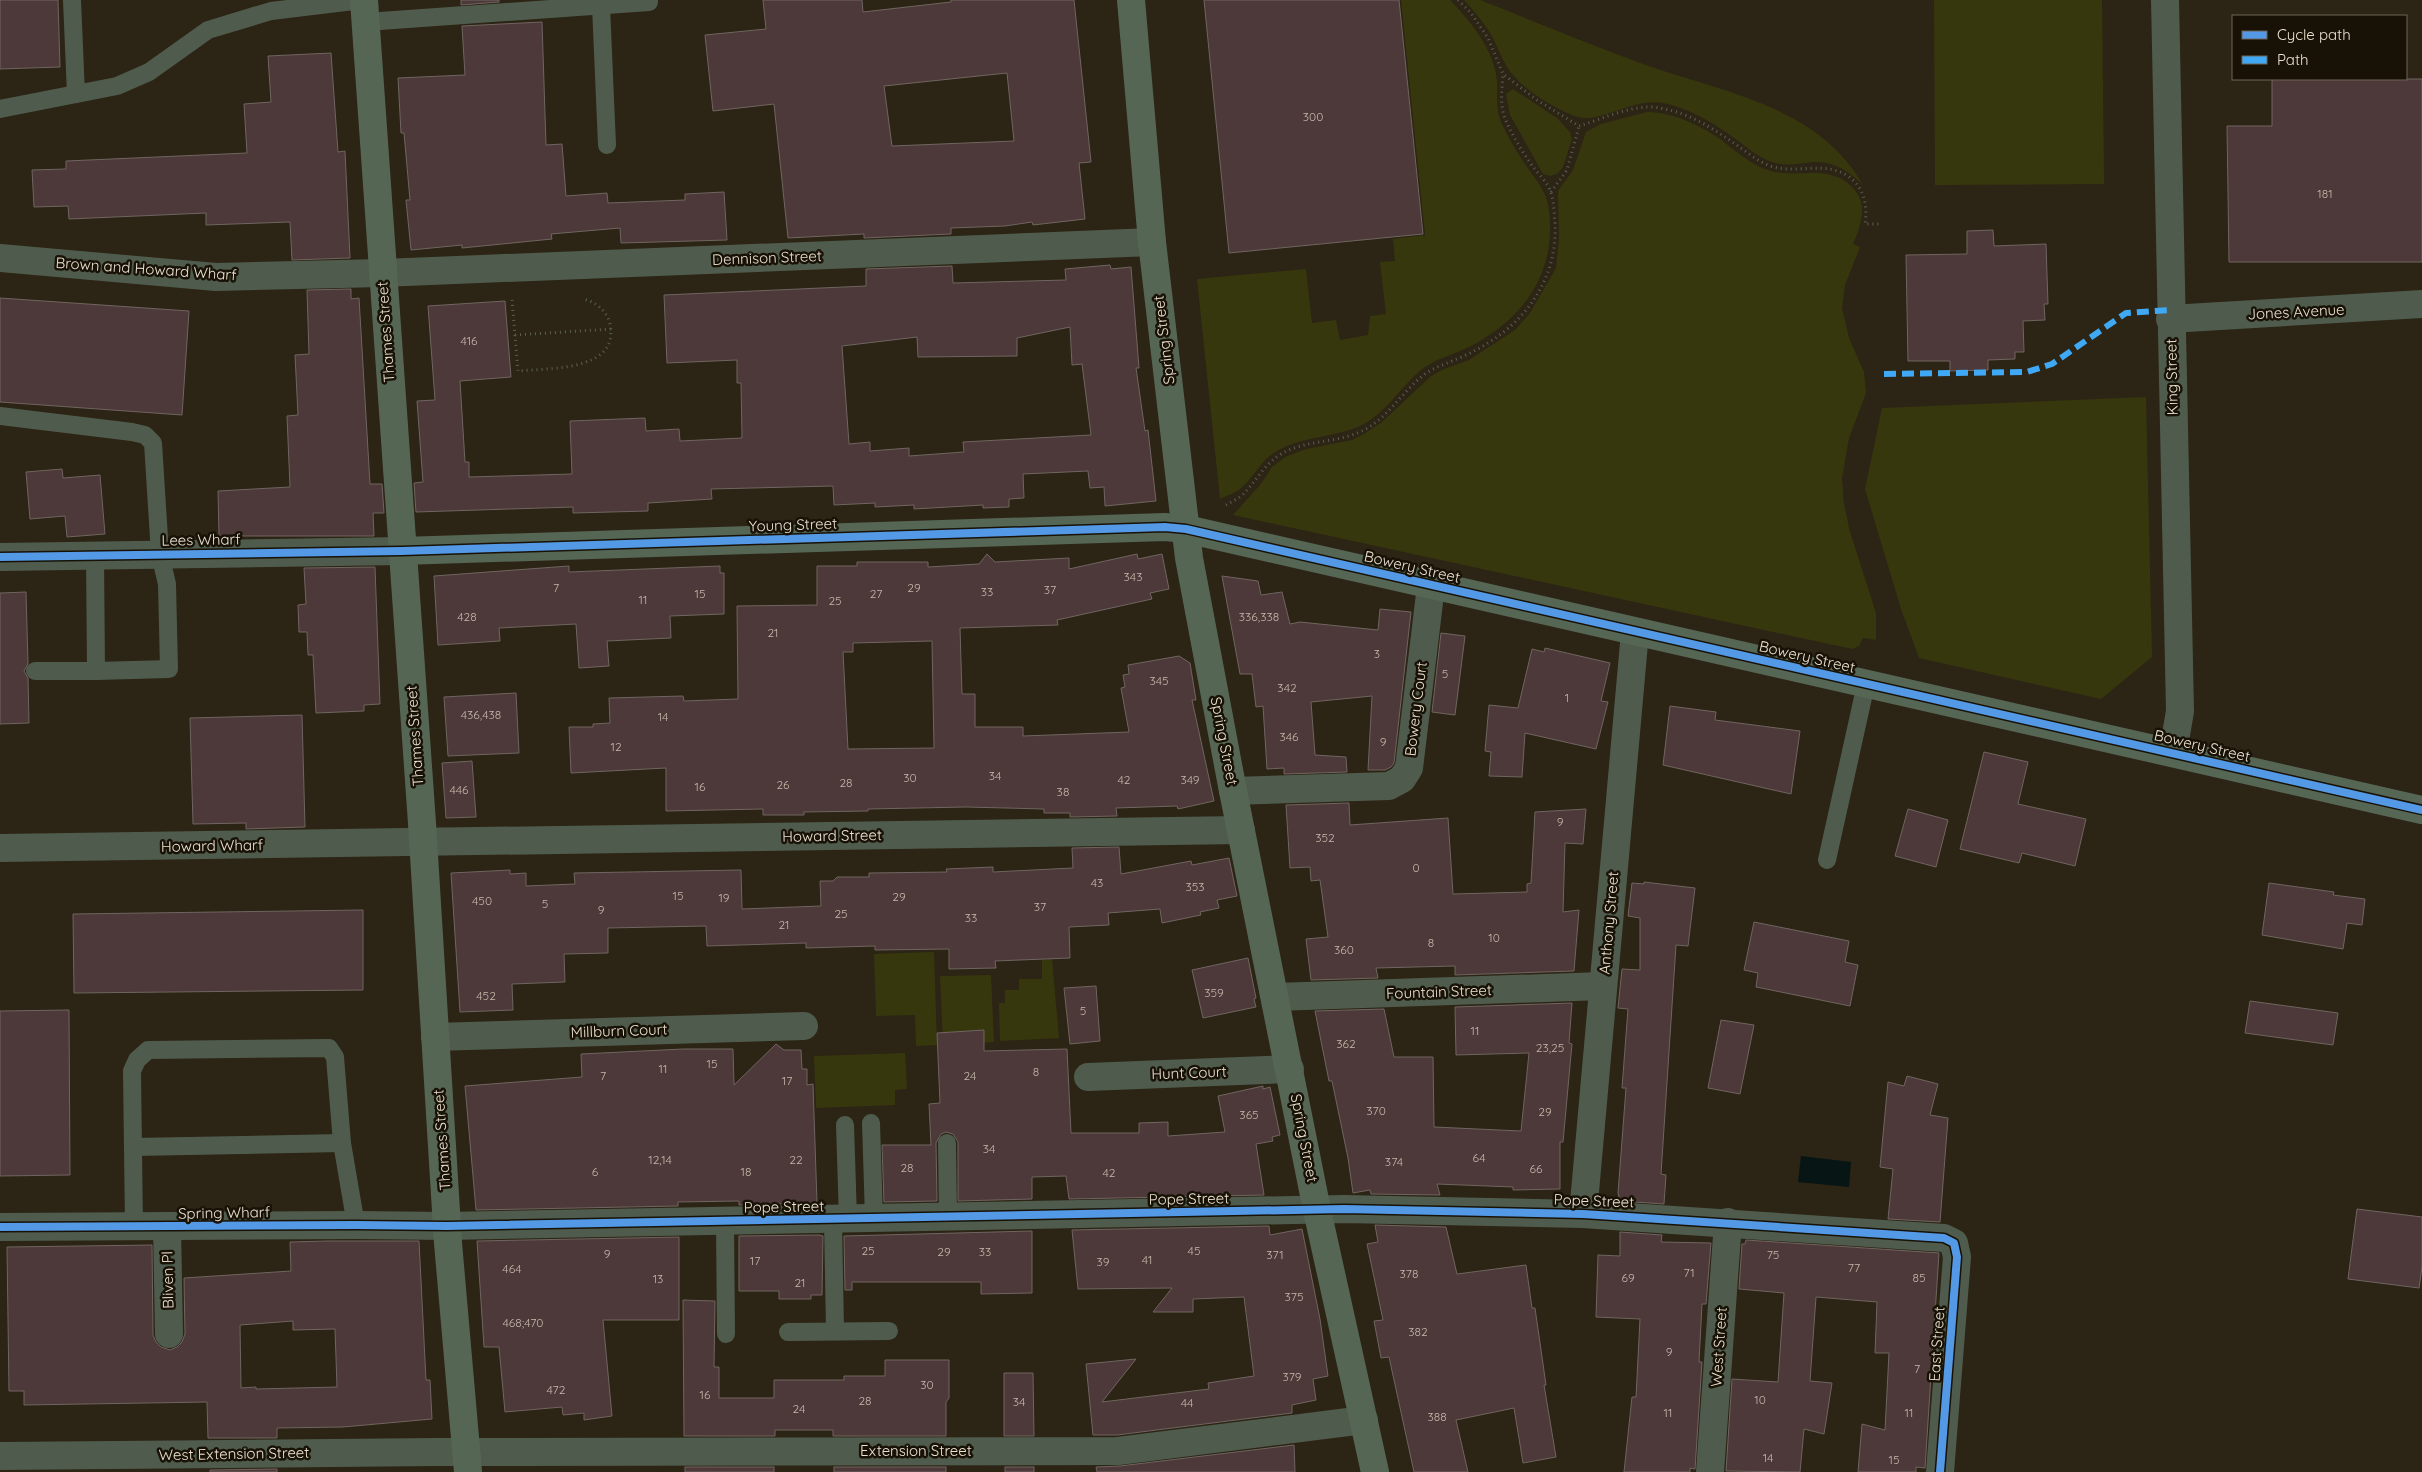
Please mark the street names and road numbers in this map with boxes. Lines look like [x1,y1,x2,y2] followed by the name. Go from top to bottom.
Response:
[712,246,822,269] street label: Dennison Street
[55,253,238,284] street label: Brown and Howard Wharf
[373,281,398,383] street label: Thames Street
[1149,294,1178,386] street label: Spring Street
[2247,299,2345,324] street label: Jones Avenue
[2161,339,2182,415] street label: King Street
[748,513,838,536] street label: Young Street
[161,529,241,550] street label: Lees Wharf
[1362,546,1462,587] street label: Bowery Street
[1757,636,1857,677] street label: Bowery Street
[1400,661,1431,757] street label: Bowery Court
[402,685,427,787] street label: Thames Street
[1207,695,1242,787] street label: Spring Street
[2152,725,2252,766] street label: Bowery Street
[782,825,882,846] street label: Howard Street
[161,835,264,856] street label: Howard Wharf
[1595,871,1622,975] street label: Anthony Street
[1386,980,1492,1003] street label: Fountain Street
[570,1019,668,1042] street label: Millburn Court
[1151,1062,1227,1083] street label: Hunt Court
[429,1089,454,1191] street label: Thames Street
[1287,1092,1322,1184] street label: Spring Street
[1149,1188,1229,1209] street label: Pope Street
[1553,1190,1635,1211] street label: Pope Street
[744,1196,824,1217] street label: Pope Street
[178,1202,271,1223] street label: Spring Wharf
[157,1251,178,1309] street label: Bliven Pl
[1706,1306,1731,1388] street label: West Street
[1924,1306,1949,1382] street label: East Street
[860,1441,972,1460] street label: Extension Street
[158,1443,310,1464] street label: West Extension Street

